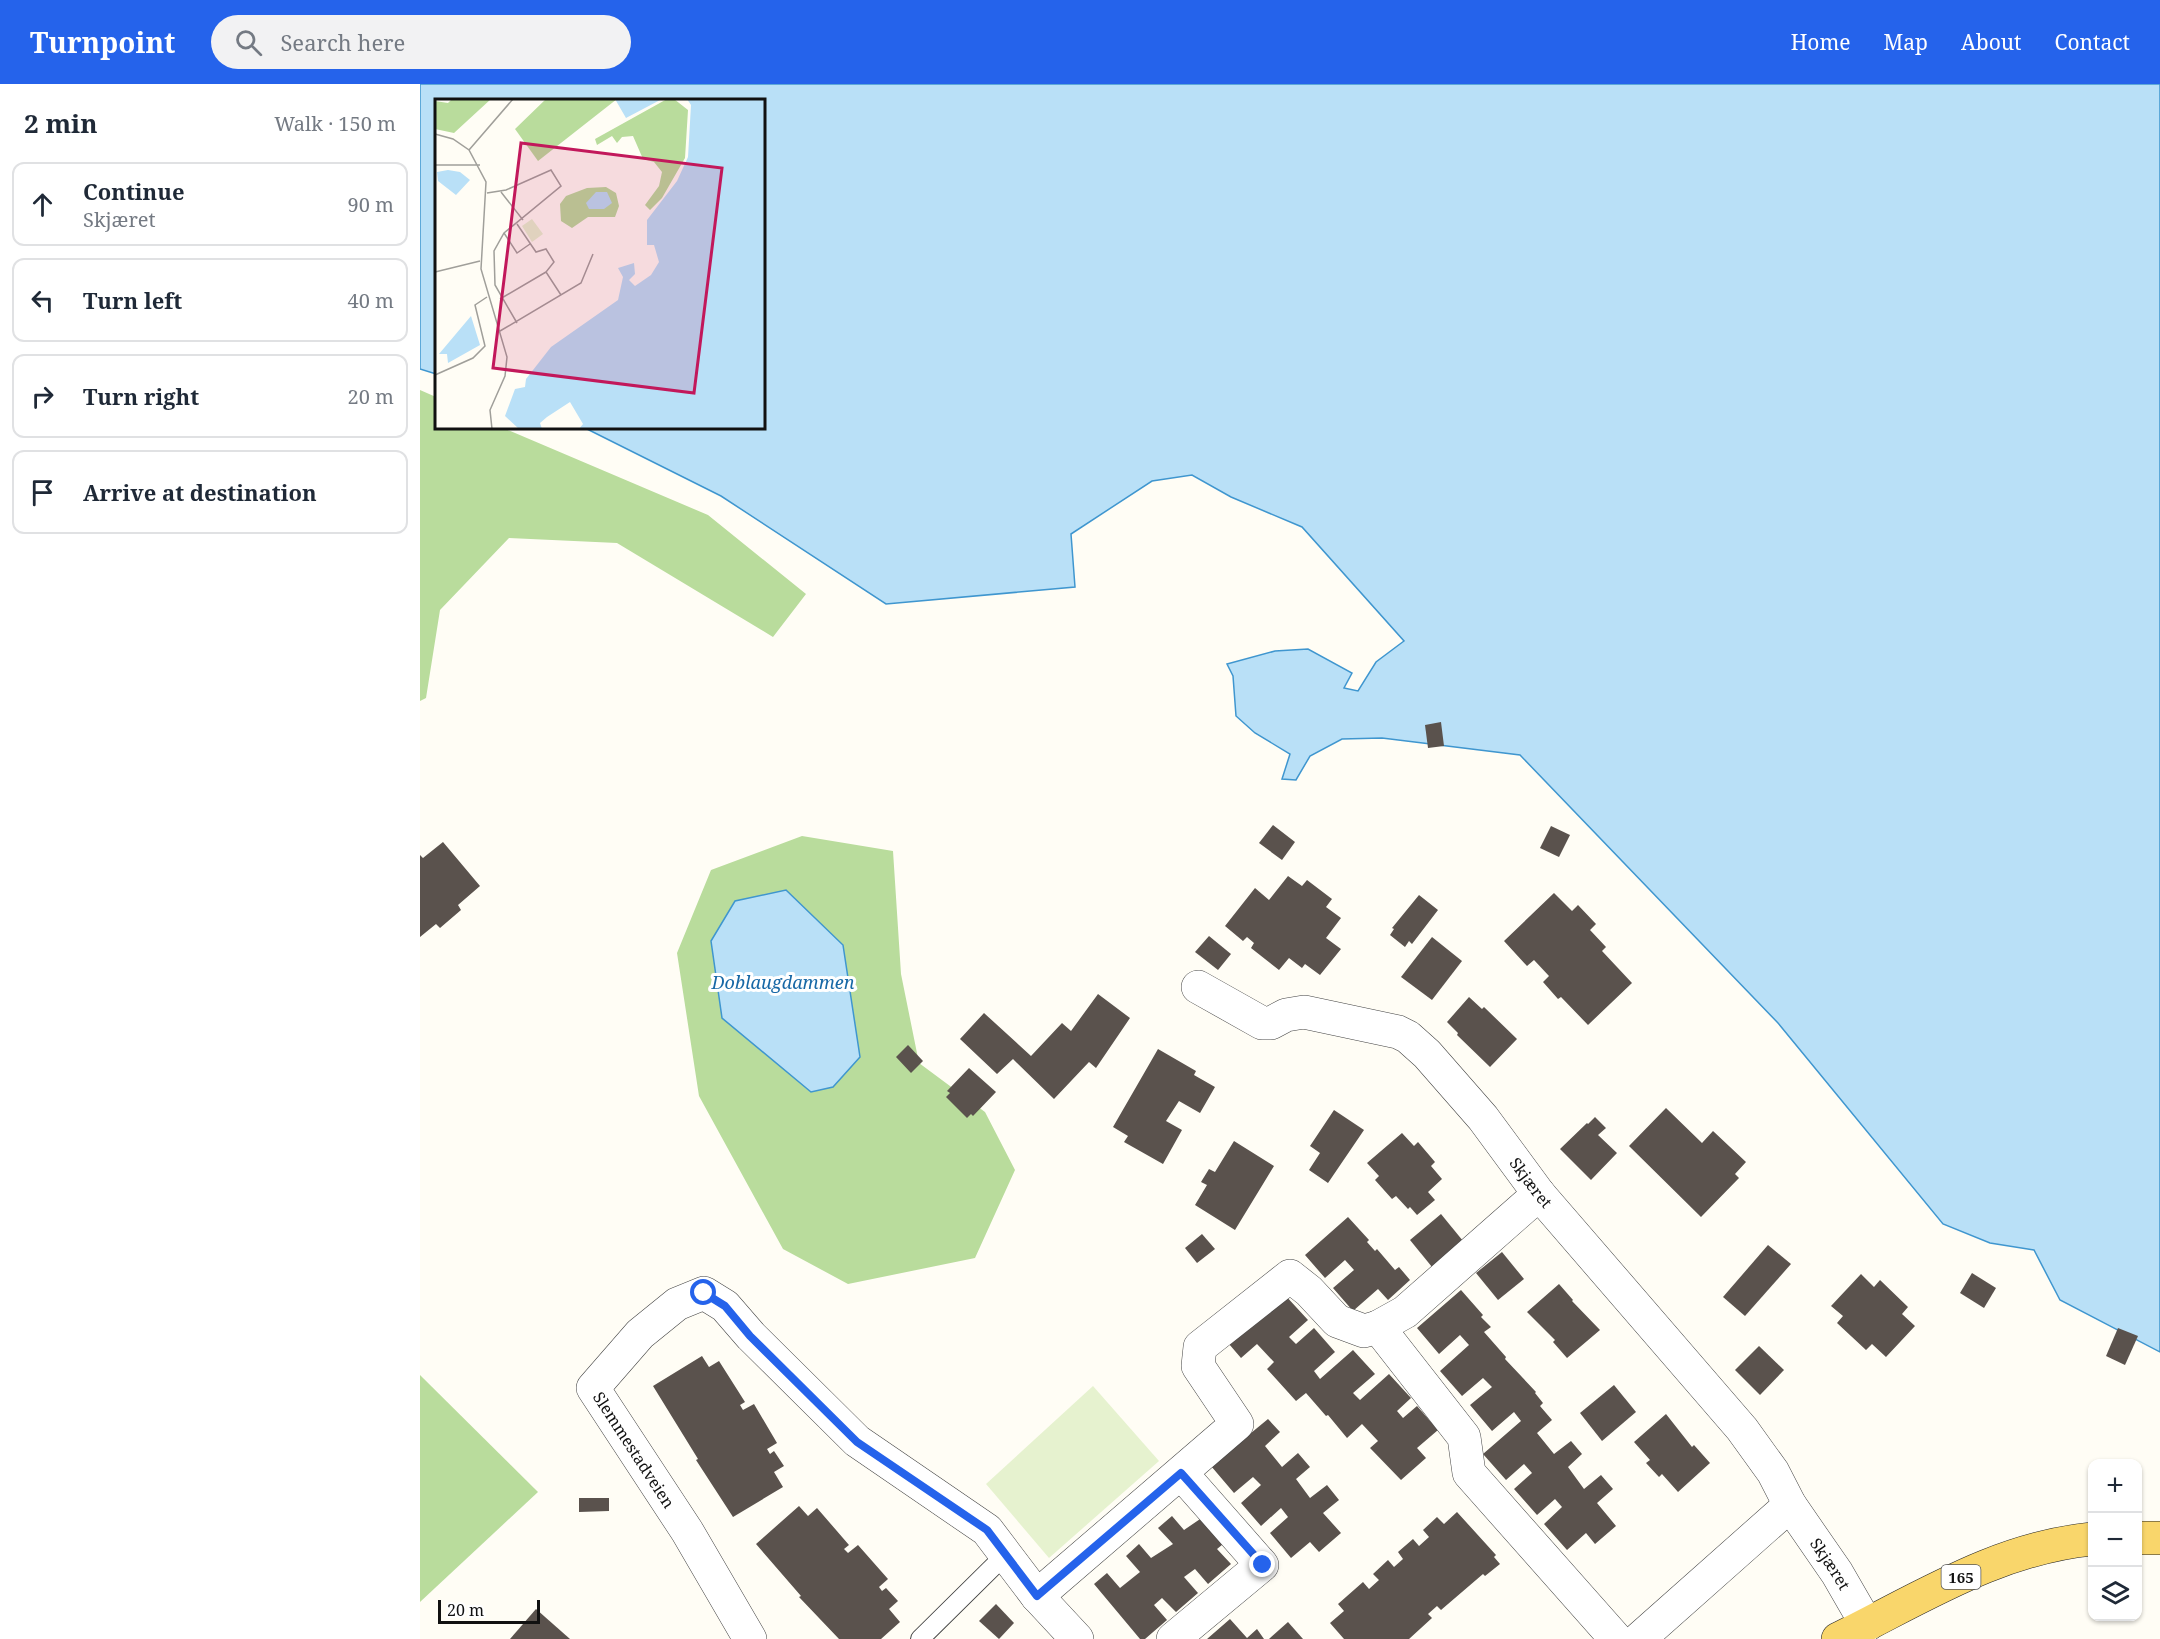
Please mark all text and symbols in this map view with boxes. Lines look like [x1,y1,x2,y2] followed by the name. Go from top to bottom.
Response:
[211,15,631,69] search box
[30,23,175,61] text: Turnpoint
[232,26,265,59] icon: search
[280,27,405,57] text: Search here
[1791,28,1851,56] text: Home
[1884,28,1928,56] text: Map
[1961,28,2022,56] text: About
[2055,28,2130,56] text: Contact
[435,99,765,429] inset map
[24,105,98,141] text: 2 min
[274,110,396,137] text: Walk · 150 m
[83,176,185,206] text: Continue
[26,188,59,221] icon: ahead
[348,191,394,218] text: 90 m
[83,206,156,233] text: Skjæret
[26,284,59,317] icon: left
[83,285,182,315] text: Turn left
[348,287,394,314] text: 40 m
[26,380,59,413] icon: right
[83,381,199,411] text: Turn right
[348,383,394,410] text: 20 m
[26,476,59,509] icon: arrive
[83,477,317,507] text: Arrive at destination
[711,970,855,994] water label: Doblaugdammen
[1505,1153,1557,1213] street label: Skjæret
[690,1279,716,1305] route start
[588,1388,680,1512] street label: Slemmestadveien
[2088,1459,2142,1621] map controls
[2088,1459,2142,1513] button: +
[2088,1513,2142,1567] button: −
[1805,1534,1856,1594] street label: Skjæret
[1249,1551,1275,1577] route end
[1942,1565,1980,1589] road number: 165
[2088,1567,2142,1621] button: layers
[438,1597,540,1624] scale bar
[447,1599,484,1621] text: 20 m

